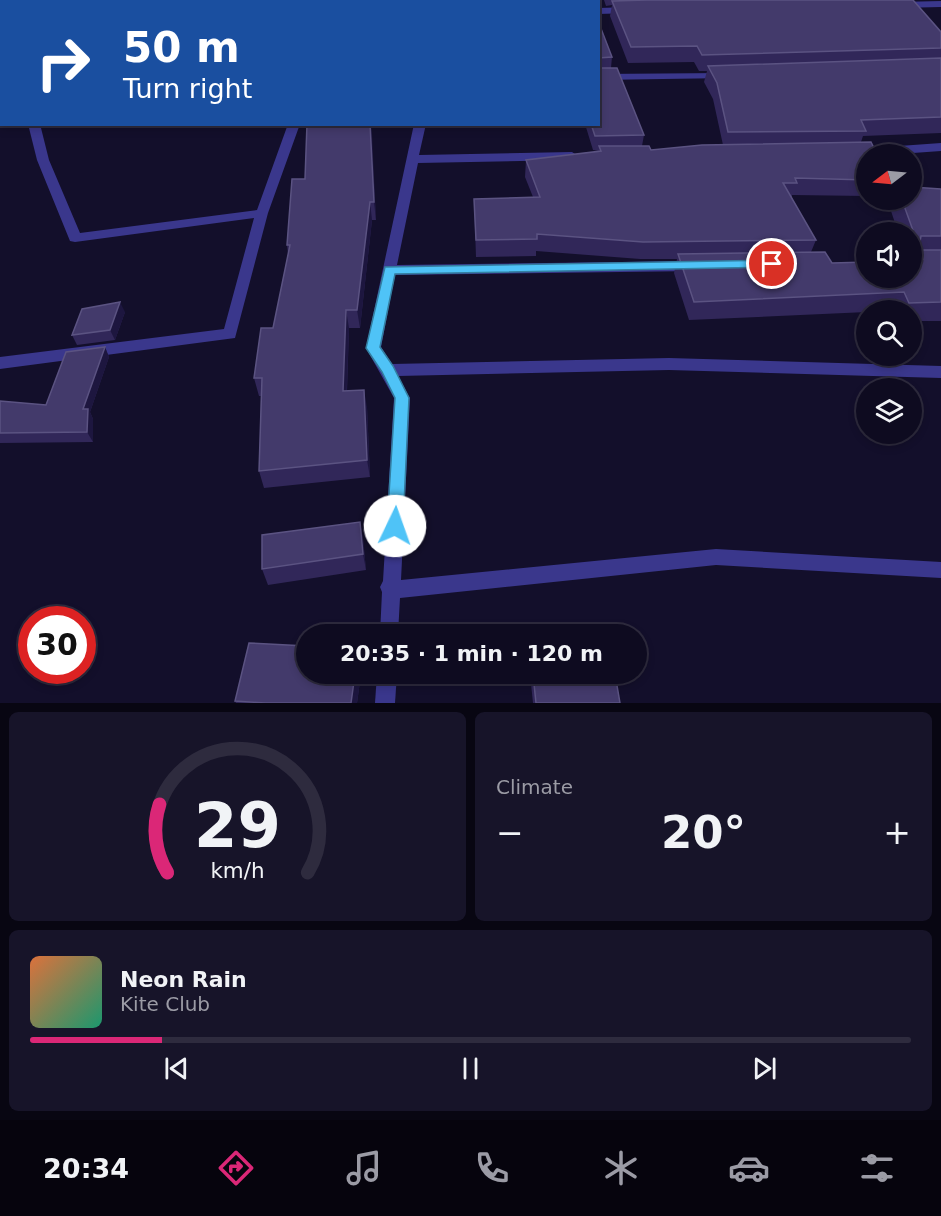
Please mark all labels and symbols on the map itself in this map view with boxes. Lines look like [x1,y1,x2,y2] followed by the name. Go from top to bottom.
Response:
[856,144,922,210] north arrow
[746,238,797,289] pin
[363,494,427,558] position arrow
[18,606,96,684] speed limit sign: 30

